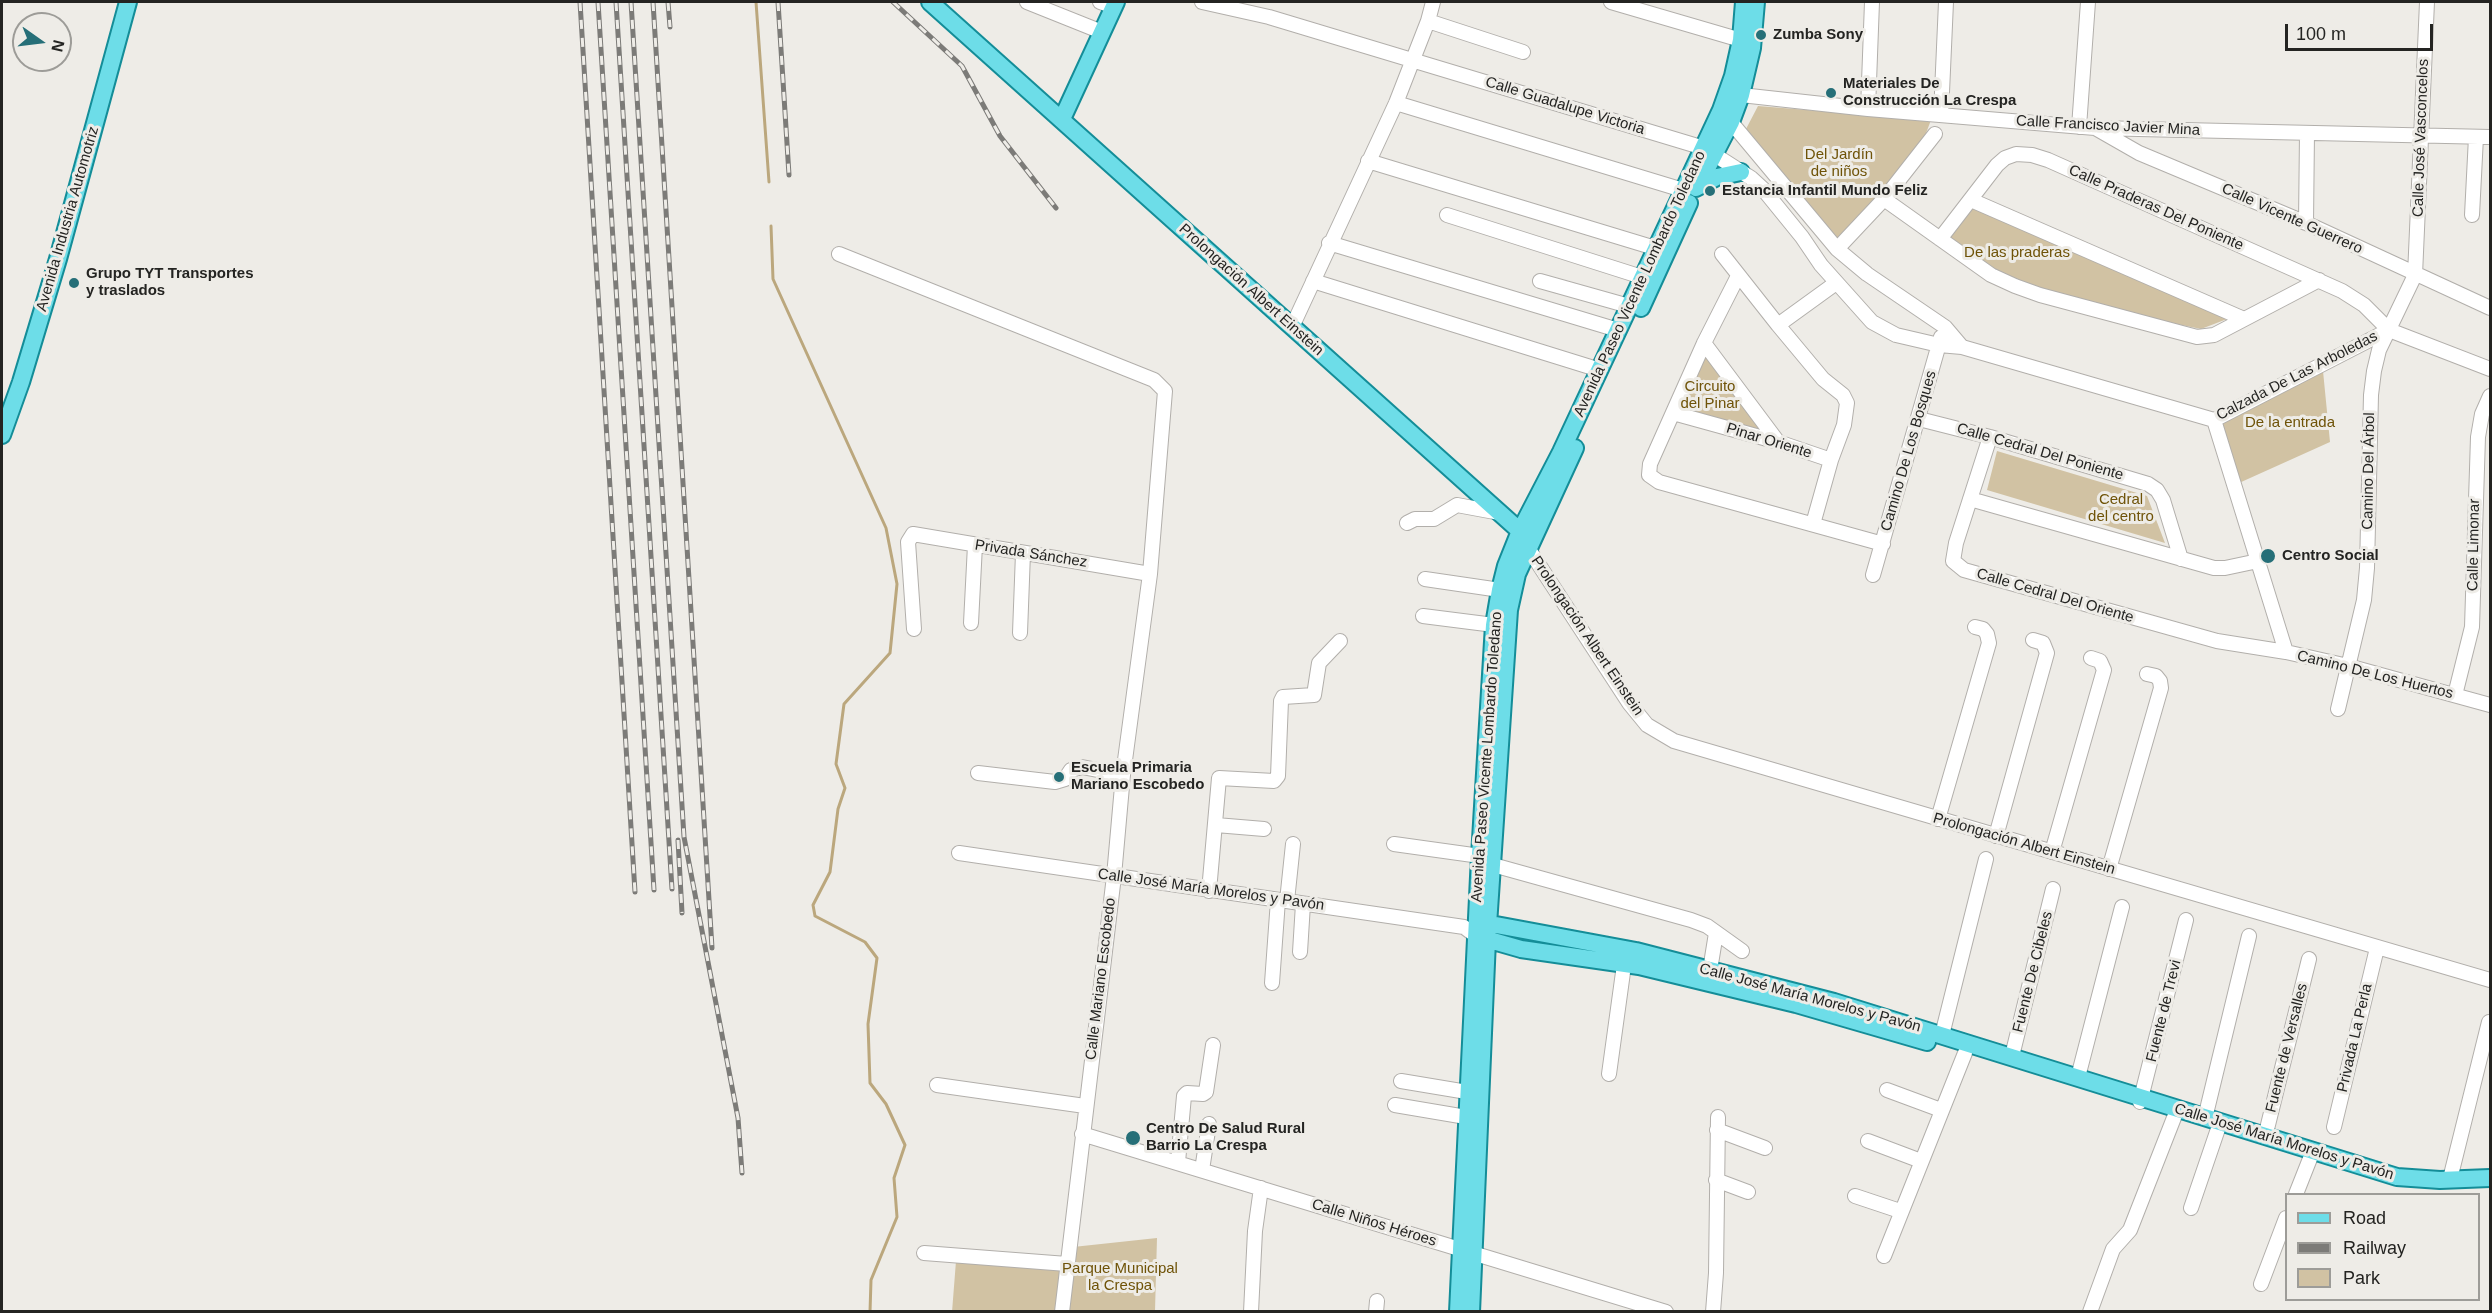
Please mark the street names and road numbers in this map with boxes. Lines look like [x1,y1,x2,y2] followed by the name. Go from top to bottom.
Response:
[2409,59,2433,217] street label: Calle José Vasconcelos
[1483,73,1647,139] street label: Calle Guadalupe Victoria
[2016,112,2200,140] street label: Calle Francisco Javier Mina
[33,124,103,314] street label: Avenida Industria Automotriz
[1570,148,1710,420] street label: Avenida Paseo Vicente Lombardo Toledano
[2066,161,2246,255] street label: Calle Praderas Del Poniente
[2219,180,2365,258] street label: Calle Vicente Guerrero
[1175,220,1327,360] street label: Prolongación Albert Einstein
[2213,327,2381,425] street label: Calzada De Las Arboledas
[1877,369,1941,533] street label: Camino De Los Bosques
[2359,412,2379,530] street label: Camino Del Árbol
[1724,419,1814,463] street label: Pinar Oriente
[1955,420,2125,484] street label: Calle Cedral Del Poniente
[2464,499,2484,591] street label: Calle Limonar
[974,536,1088,572] street label: Privada Sánchez
[1527,553,1647,719] street label: Prolongación Albert Einstein
[1974,565,2136,627] street label: Calle Cedral Del Oriente
[1468,611,1506,903] street label: Avenida Paseo Vicente Lombardo Toledano
[2295,647,2455,703] street label: Camino De Los Huertos
[1931,809,2117,879] street label: Prolongación Albert Einstein
[1097,865,1325,915] street label: Calle José María Morelos y Pavón
[1082,897,1120,1061] street label: Calle Mariano Escobedo
[2009,910,2057,1034] street label: Fuente De Cibeles
[2143,958,2185,1064] street label: Fuente de Trevi
[1697,960,1923,1036] street label: Calle José María Morelos y Pavón
[2262,982,2312,1114] street label: Fuente de Versalles
[2334,982,2376,1094] street label: Privada La Perla
[2172,1100,2396,1184] street label: Calle José María Morelos y Pavón
[1310,1196,1438,1250] street label: Calle Niños Héroes

